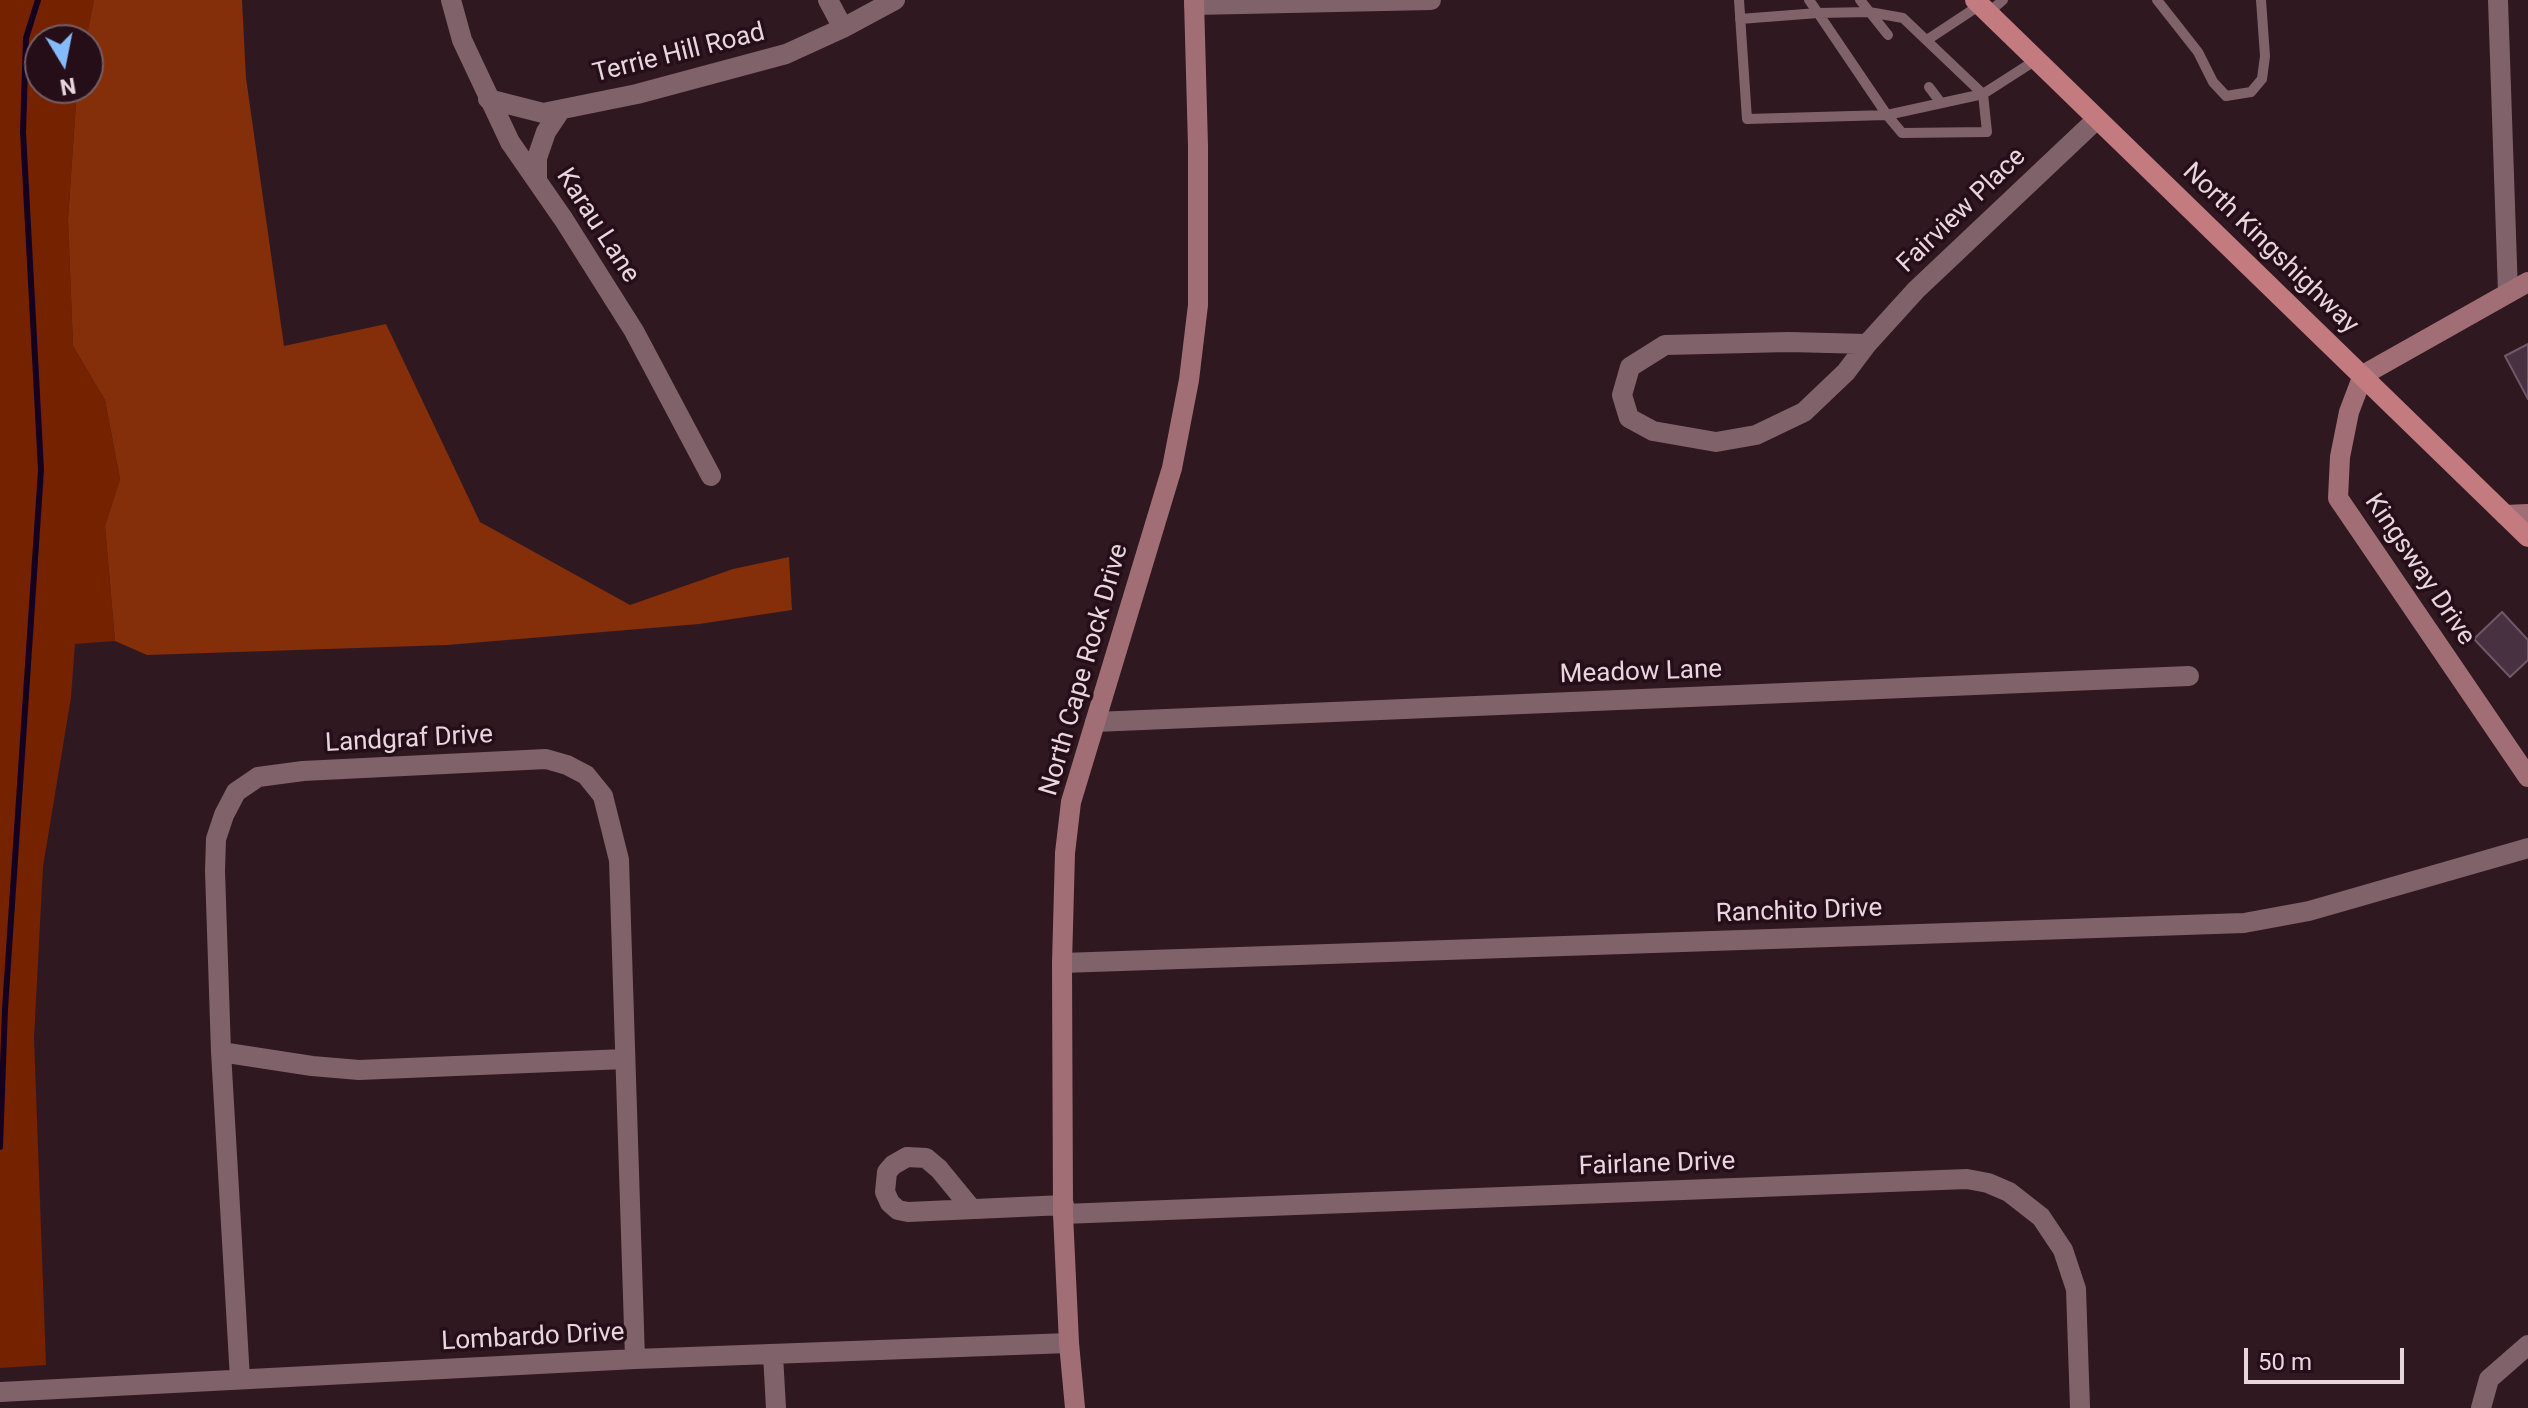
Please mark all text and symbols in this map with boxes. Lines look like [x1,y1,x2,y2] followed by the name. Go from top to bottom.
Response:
[590,18,768,90] street label: Terrie Hill Road
[24,24,104,104] north arrow
[58,72,78,100] text: N
[1891,142,2033,280] street label: Fairview Place
[2176,157,2364,341] street label: North Kingshighway
[549,163,645,289] street label: Karau Lane
[2357,488,2481,652] street label: Kingsway Drive
[1034,540,1136,800] street label: North Cape Rock Drive
[1559,655,1723,691] street label: Meadow Lane
[324,720,494,760] street label: Landgraf Drive
[1715,894,1883,930] street label: Ranchito Drive
[1578,1147,1736,1183] street label: Fairlane Drive
[441,1318,625,1358] street label: Lombardo Drive
[2248,1332,2408,1382] scale bar
[2258,1348,2312,1376] text: 50 m

